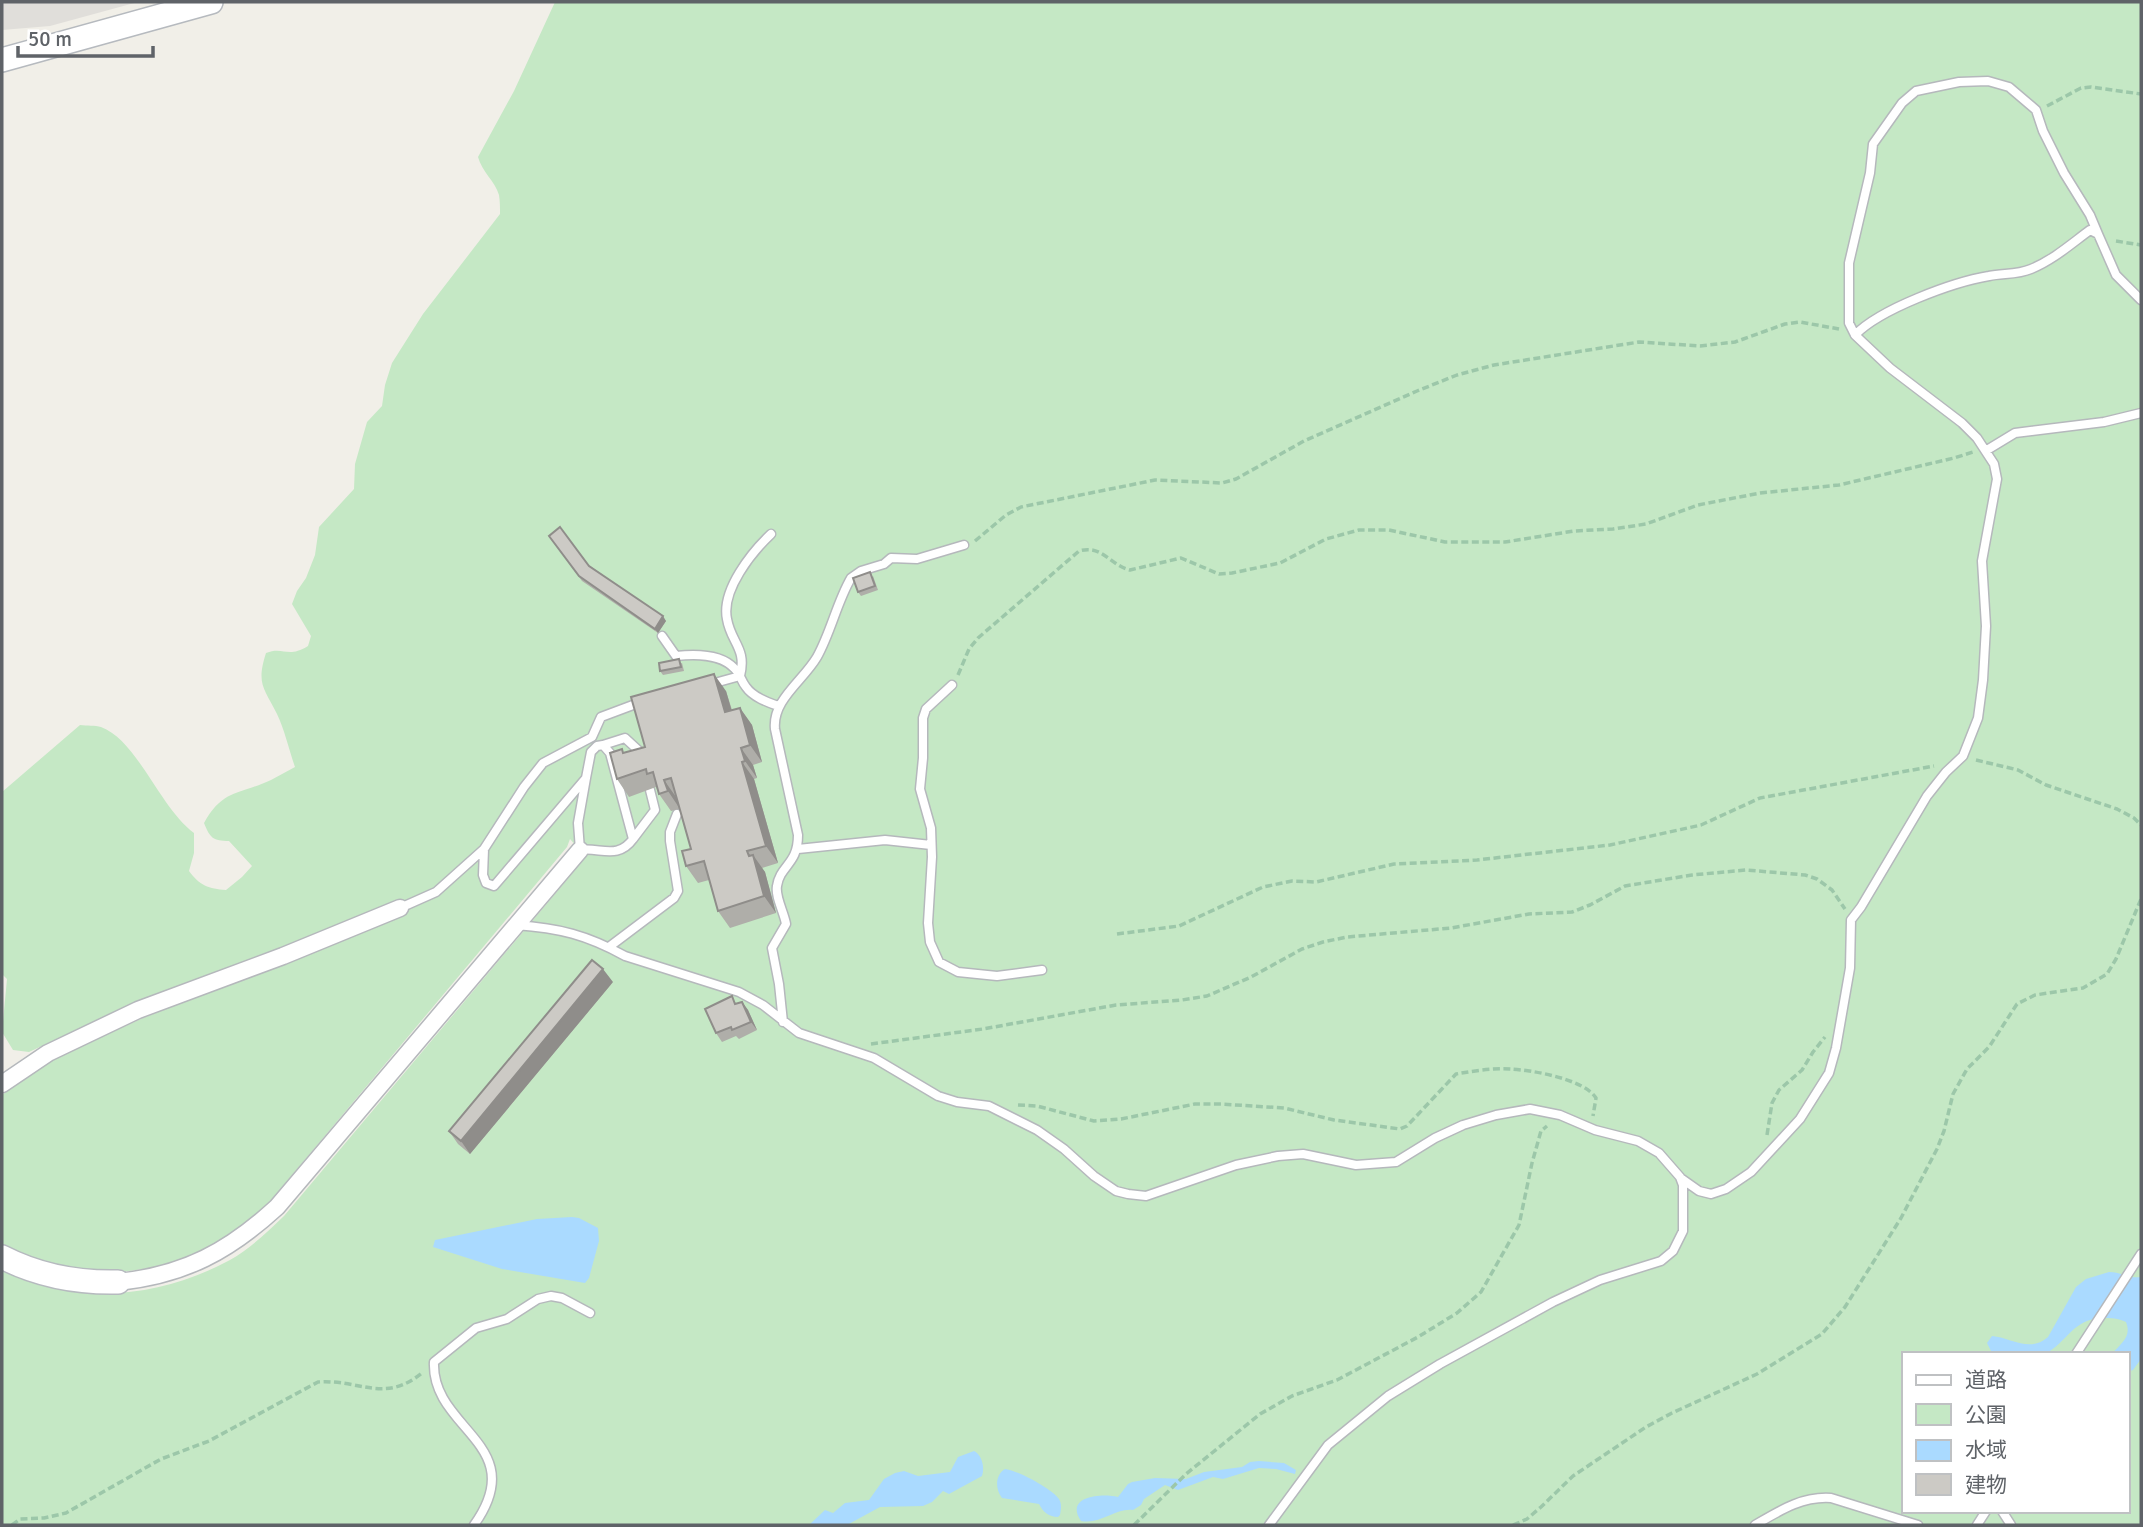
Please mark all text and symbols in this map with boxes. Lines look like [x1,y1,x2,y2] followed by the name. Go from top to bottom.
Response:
[18,14,152,58] scale bar
[28,26,72,52] text: 50 m
[1902,1352,2129,1513] legend
[1965,1367,2007,1393] text: 道路
[1965,1402,2007,1428] text: 公園
[1965,1437,2007,1463] text: 水域
[1965,1472,2007,1498] text: 建物

